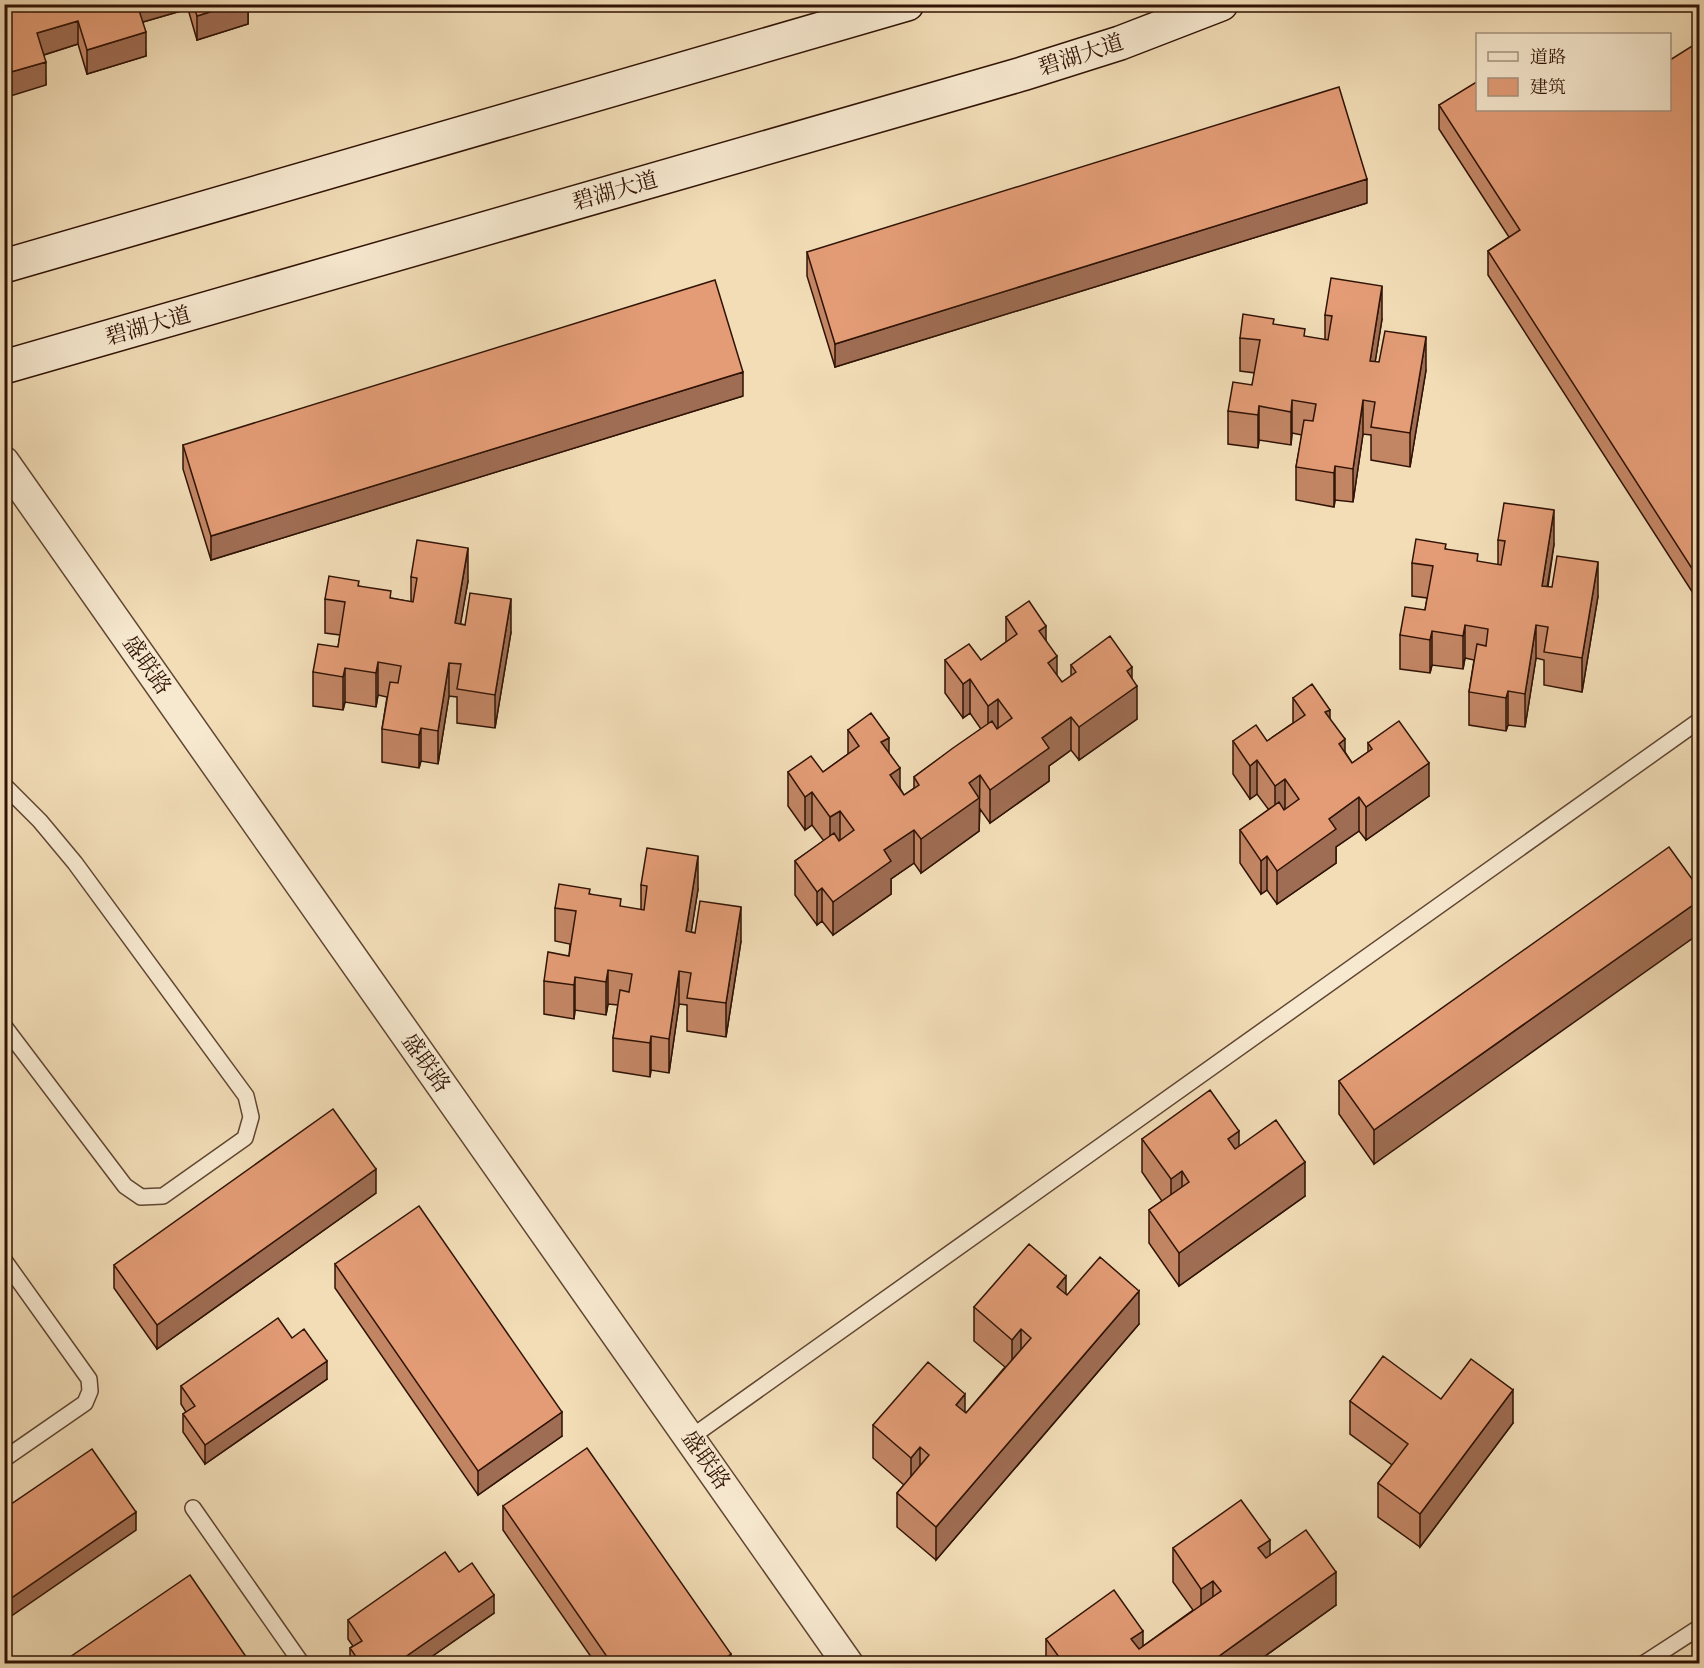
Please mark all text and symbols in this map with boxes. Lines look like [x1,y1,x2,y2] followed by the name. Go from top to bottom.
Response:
[1035,27,1127,83] street label: 碧湖大道
[1476,33,1671,111] legend
[1530,45,1566,69] text: 道路
[1530,75,1566,99] text: 建筑
[569,164,661,218] street label: 碧湖大道
[102,299,194,353] street label: 碧湖大道
[116,629,178,701] street label: 盛联路
[395,1027,457,1099] street label: 盛联路
[675,1424,737,1496] street label: 盛联路

